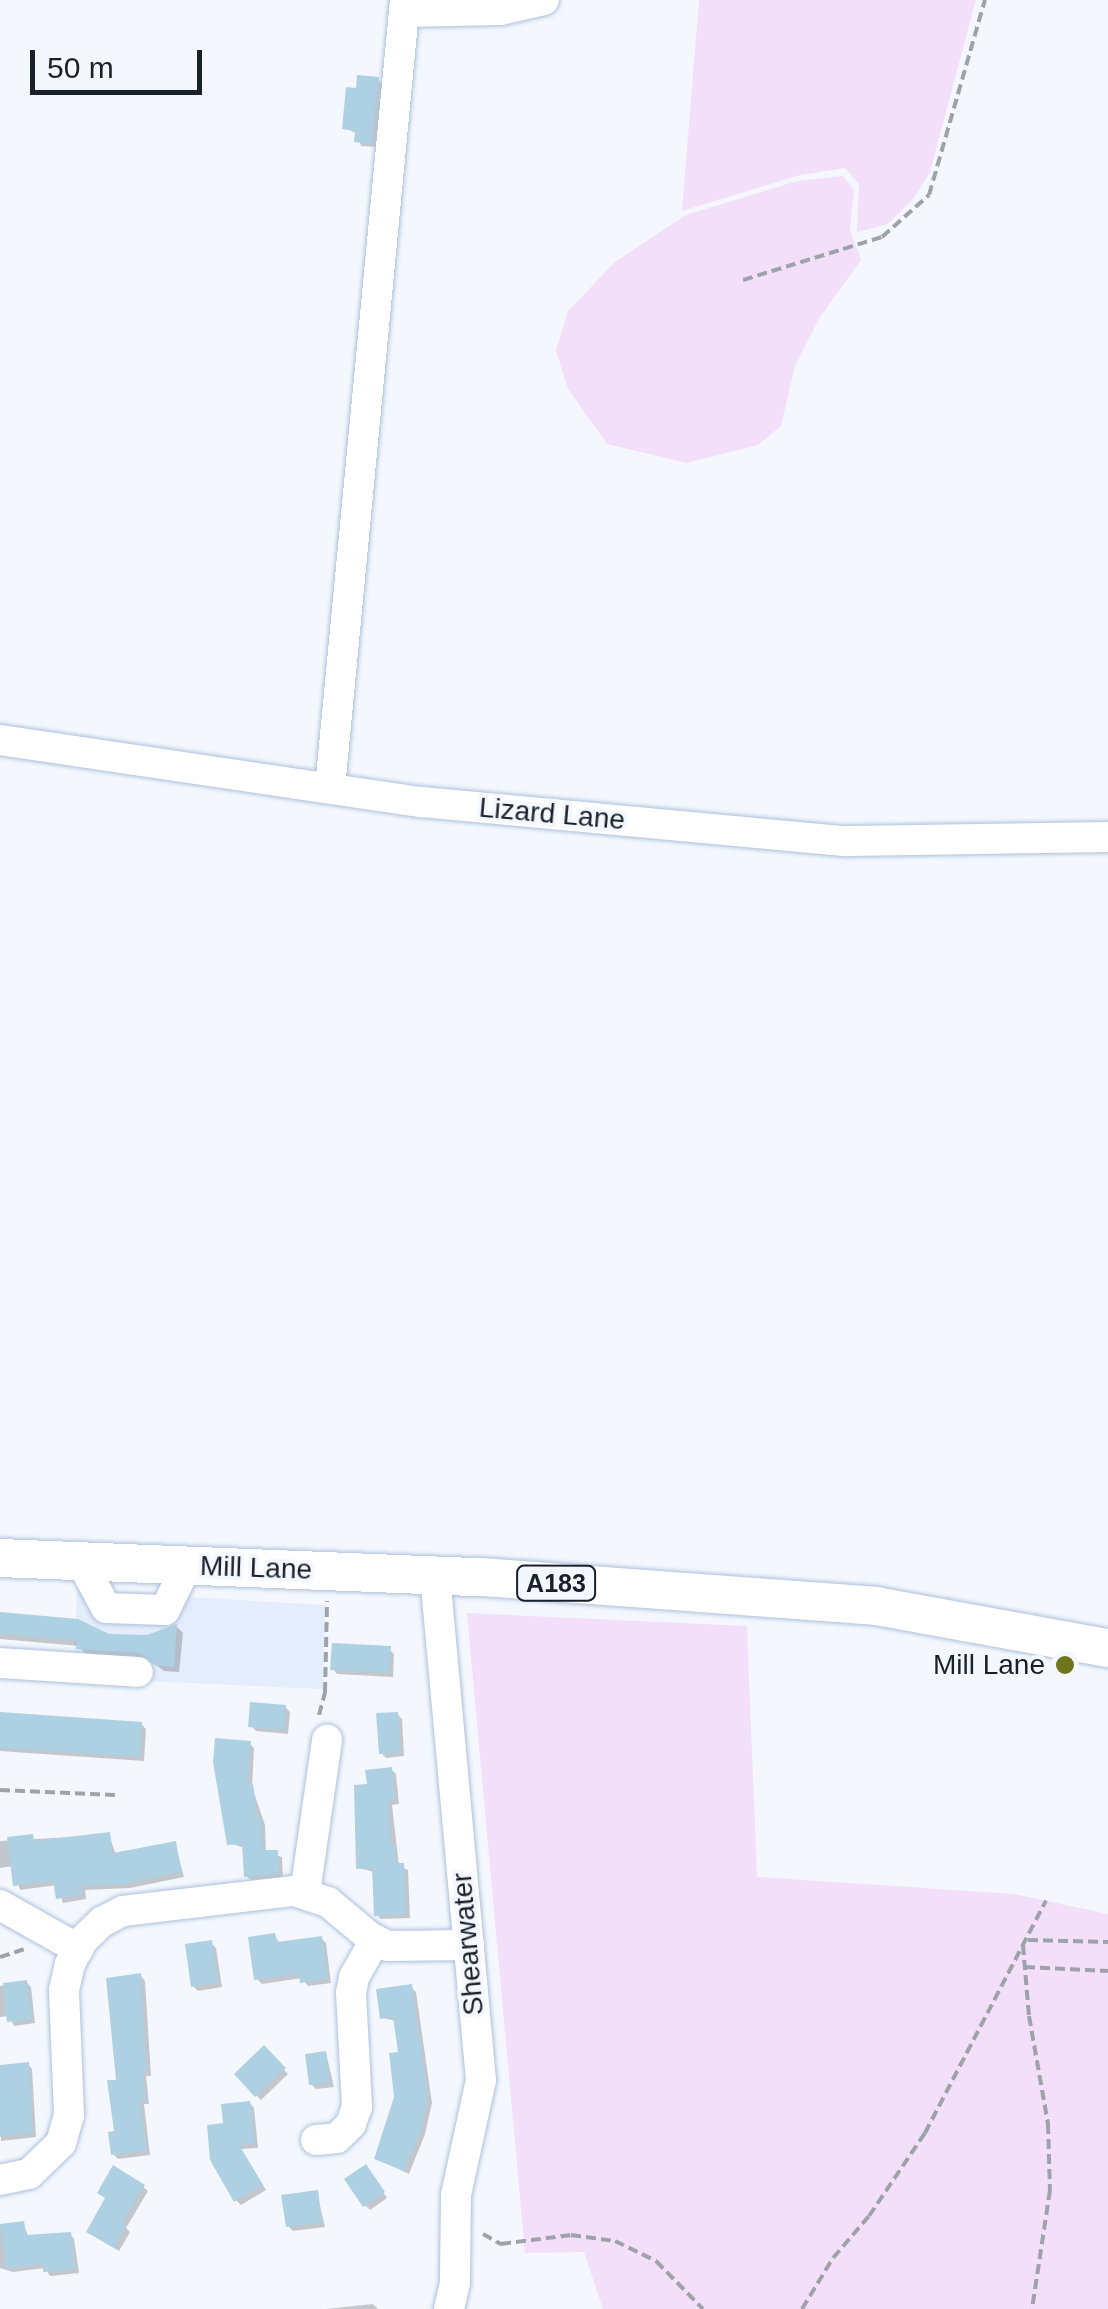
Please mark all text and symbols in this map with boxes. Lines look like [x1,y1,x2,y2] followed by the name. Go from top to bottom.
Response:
[35,30,208,92] scale bar
[47,51,114,84] text: 50 m
[478,791,626,837] street label: Lizard Lane
[199,1549,313,1587] street label: Mill Lane
[516,1563,596,1603] road number: A183
[933,1648,1045,1682] place label: Mill Lane
[1054,1654,1076,1676] marker: Mill Lane
[445,1871,491,2017] street label: Shearwater

